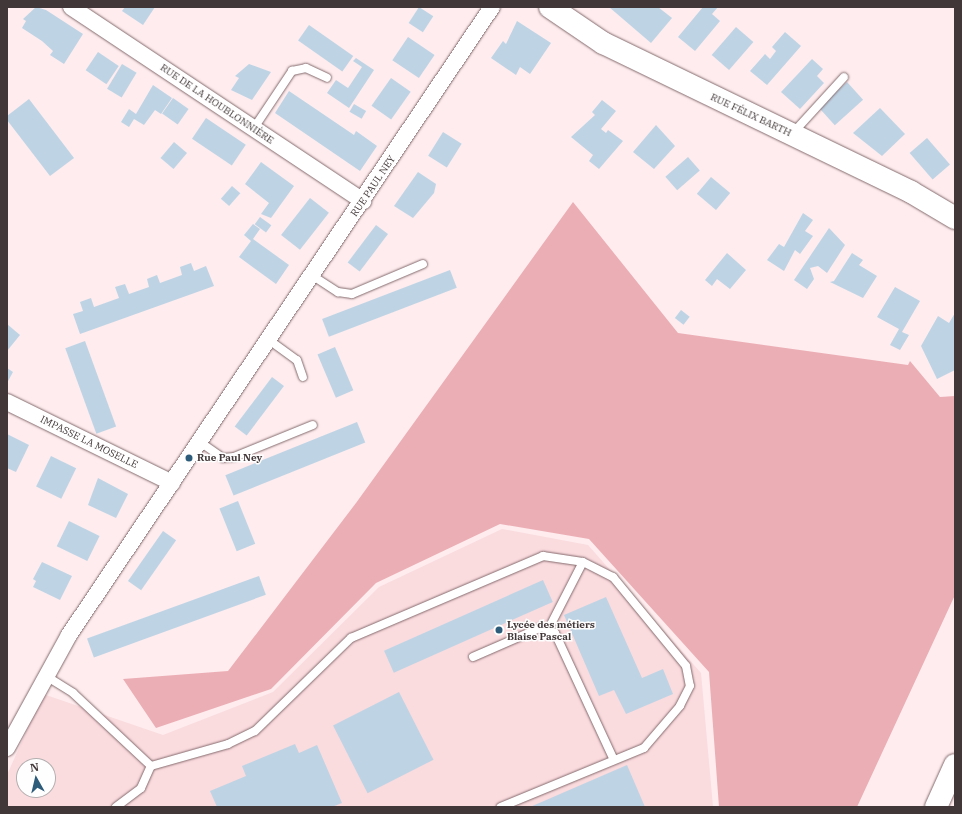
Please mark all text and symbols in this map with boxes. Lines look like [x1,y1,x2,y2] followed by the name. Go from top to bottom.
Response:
[158,61,276,147] street label: RUE DE LA HOUBLONNIÈRE
[709,91,793,139] street label: RUE FÉLIX BARTH
[348,153,398,219] street label: RUE PAUL NEY
[38,413,140,471] street label: IMPASSE LA MOSELLE
[197,452,262,464] place label: Rue Paul Ney
[184,453,194,463] marker: Rue Paul Ney
[507,618,595,642] place label: Lycée des métiers Blaise Pascal
[494,625,504,635] marker: Lycée des métiers Blaise Pascal
[16,758,56,798] north arrow
[29,760,40,775] text: N

